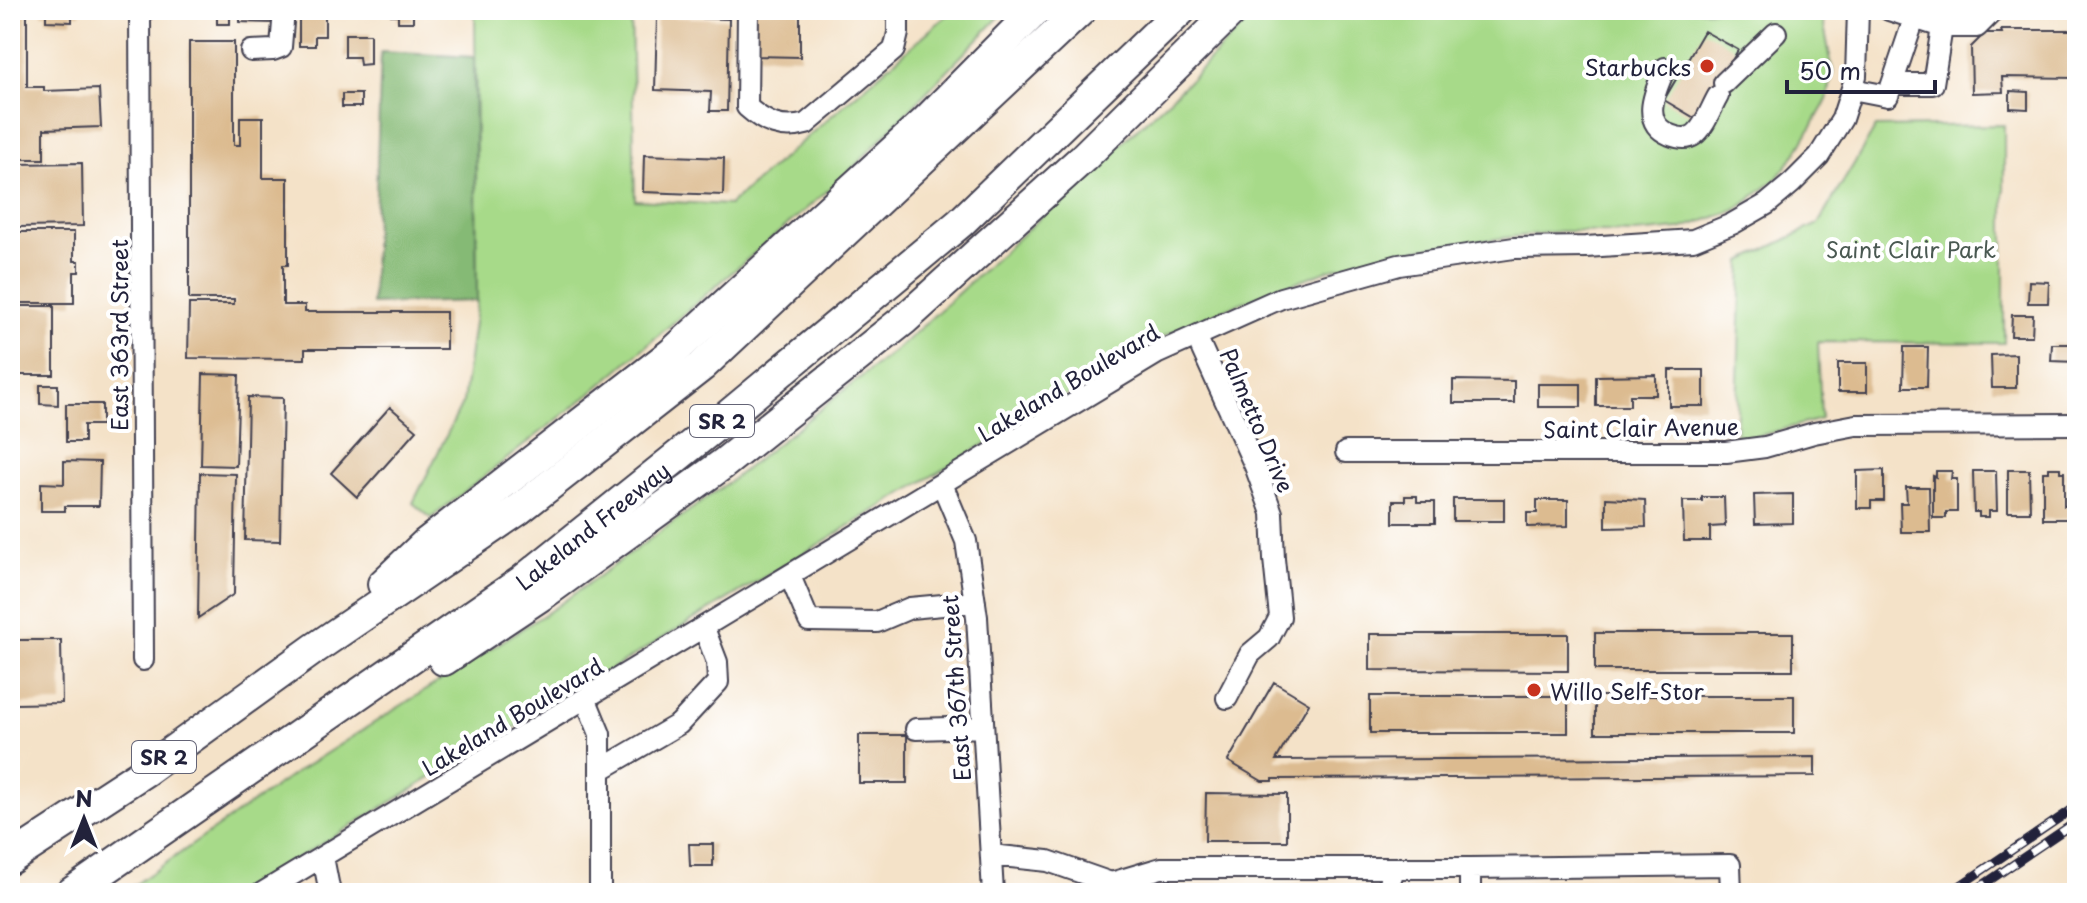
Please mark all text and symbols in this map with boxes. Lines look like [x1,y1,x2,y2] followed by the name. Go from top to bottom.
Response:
[1787,44,1935,94] scale bar
[1584,50,1691,83] place label: Starbucks
[1799,52,1861,88] text: 50 m
[1698,57,1716,75] marker: Starbucks
[1826,232,1996,265] park label: Saint Clair Park
[102,239,135,431] street label: East 363rd Street
[971,315,1165,449] street label: Lakeland Boulevard
[1213,343,1303,497] street label: Palmetto Drive
[690,405,754,437] road number: SR 2
[1543,409,1739,445] street label: Saint Clair Avenue
[508,453,676,597] street label: Lakeland Freeway
[932,594,978,782] street label: East 367th Street
[415,649,609,783] street label: Lakeland Boulevard
[1550,674,1705,707] place label: Willo Self-Stor
[1525,681,1543,699] marker: Willo Self-Stor
[132,741,196,773] road number: SR 2
[44,779,124,859] north arrow
[75,781,93,814] text: N

